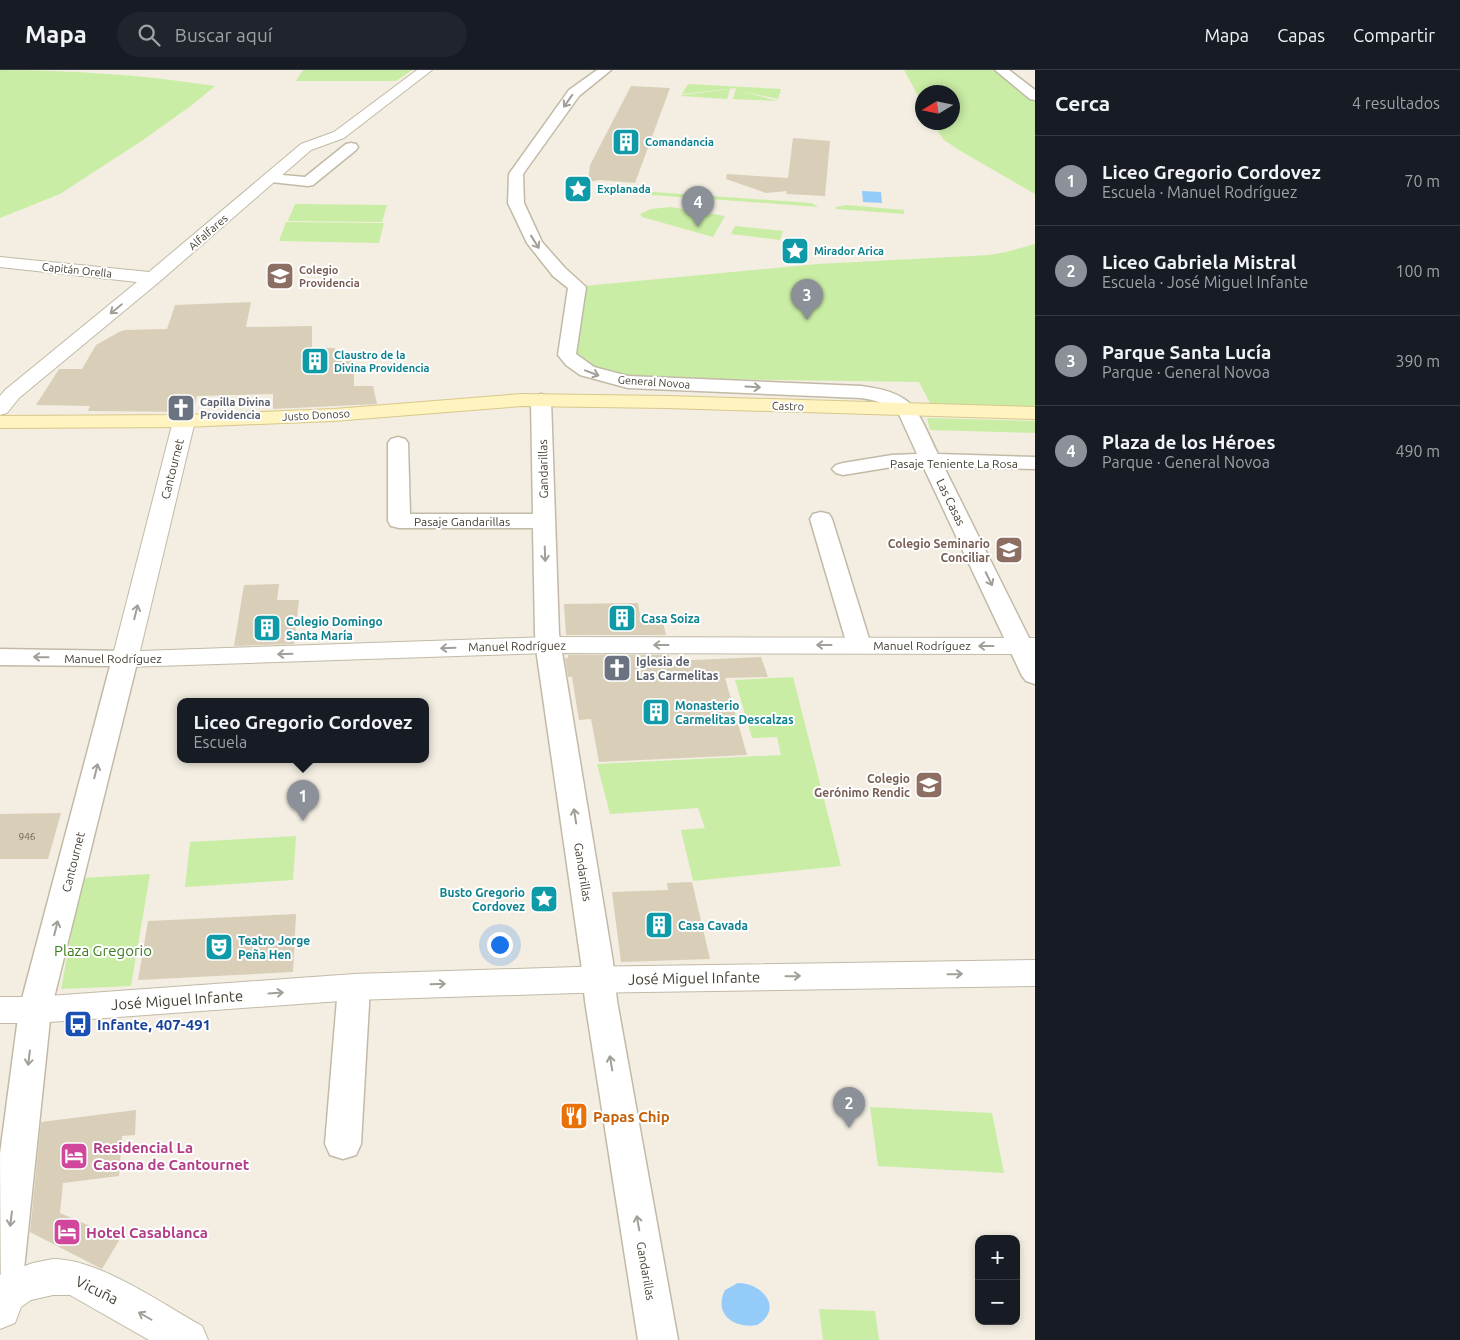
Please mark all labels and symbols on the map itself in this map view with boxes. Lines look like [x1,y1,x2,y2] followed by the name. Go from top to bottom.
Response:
[915,85,960,130] north arrow
[563,94,573,108] one-way arrow
[611,127,641,157] building icon: Comandancia
[645,136,714,148] place label: Comandancia
[563,174,593,204] place icon: Explanada
[597,183,651,195] place label: Explanada
[682,186,714,227] pin: 4
[186,212,230,252] street label: Alfalfares
[530,235,541,249] one-way arrow
[780,236,810,266] place icon: Mirador Arica
[814,245,884,257] place label: Mirador Arica
[41,260,113,280] street label: Capitán Orella
[265,261,295,291] school or university icon: Colegio Providencia
[299,264,360,289] place label: Colegio Providencia
[791,279,823,320] pin: 3
[109,304,122,315] one-way arrow
[300,346,330,376] building icon: Claustro de la Divina Providencia
[334,349,430,374] place label: Claustro de la Divina Providencia
[584,369,599,378] one-way arrow
[617,373,691,391] street label: General Novoa
[745,383,761,392] one-way arrow
[166,393,196,423] church icon: Capilla Divina Providencia
[200,396,270,421] place label: Capilla Divina Providencia
[772,399,804,413] street label: Castro
[282,407,350,423] street label: Justo Donoso
[158,437,186,501] street label: Cantournet
[536,439,550,499] street label: Gandarillas
[890,457,1018,470] street label: Pasaje Teniente La Rosa
[934,477,968,527] street label: Las Casas
[414,515,510,528] street label: Pasaje Gandarillas
[994,535,1024,565] school or university icon: Colegio Seminario Conciliar
[888,537,990,564] place label: Colegio Seminario Conciliar
[540,545,550,561] one-way arrow
[984,571,994,586] one-way arrow
[607,603,637,633] building icon: Casa Soiza
[132,604,141,620] one-way arrow
[641,612,700,625] place label: Casa Soiza
[252,613,282,643] building icon: Colegio Domingo Santa María
[286,615,383,642] place label: Colegio Domingo Santa María
[468,639,566,653] street label: Manuel Rodríguez
[873,639,971,652] street label: Manuel Rodríguez
[654,640,670,650] one-way arrow
[816,640,832,650] one-way arrow
[979,641,995,651] one-way arrow
[440,644,456,653] one-way arrow
[278,649,294,658] one-way arrow
[64,652,162,665] street label: Manuel Rodríguez
[33,653,49,662] one-way arrow
[602,653,632,683] church icon: Iglesia de Las Carmelitas
[636,655,719,682] place label: Iglesia de Las Carmelitas
[641,697,671,727] building icon: Monasterio Carmelitas Descalzas
[675,699,794,726] place label: Monasterio Carmelitas Descalzas
[92,763,101,779] one-way arrow
[914,770,944,800] school or university icon: Colegio Gerónimo Rendic
[814,772,910,799] place label: Colegio Gerónimo Rendic
[287,780,319,821] pin: 1
[569,808,579,824] one-way arrow
[59,830,87,894] street label: Cantournet
[19,831,36,842] house number: 946
[572,842,594,902] street label: Gandarillas
[529,884,559,914] place icon: Busto Gregorio Cordovez
[439,886,525,913] place label: Busto Gregorio Cordovez
[644,910,674,940] building icon: Casa Cavada
[678,919,748,932] place label: Casa Cavada
[51,921,61,937] one-way arrow
[204,932,234,962] theatre icon: Teatro Jorge Peña Hen
[487,932,513,958] your location
[238,934,310,961] place label: Teatro Jorge Peña Hen
[54,942,152,959] park label: Plaza Gregorio
[628,968,760,988] street label: José Miguel Infante
[947,969,963,979] one-way arrow
[785,972,801,981] one-way arrow
[430,980,446,989] one-way arrow
[110,987,244,1013] street label: José Miguel Infante
[267,988,283,997] one-way arrow
[63,1009,93,1039] bus stop icon: Infante, 407-491
[97,1016,211,1033] place label: Infante, 407-491
[24,1050,34,1066] one-way arrow
[606,1055,616,1071] one-way arrow
[833,1087,865,1128] pin: 2
[559,1101,589,1131] restaurant icon: Papas Chip
[593,1108,670,1125] place label: Papas Chip
[93,1139,250,1173] place label: Residencial La Casona de Cantournet
[59,1141,89,1171] hotel icon: Residencial La Casona de Cantournet
[6,1211,16,1227] one-way arrow
[633,1215,643,1231] one-way arrow
[52,1217,82,1247] hotel icon: Hotel Casablanca
[86,1224,208,1241] place label: Hotel Casablanca
[634,1241,658,1301] street label: Gandarillas
[73,1272,121,1308] street label: Vicuña
[139,1310,153,1320] one-way arrow

